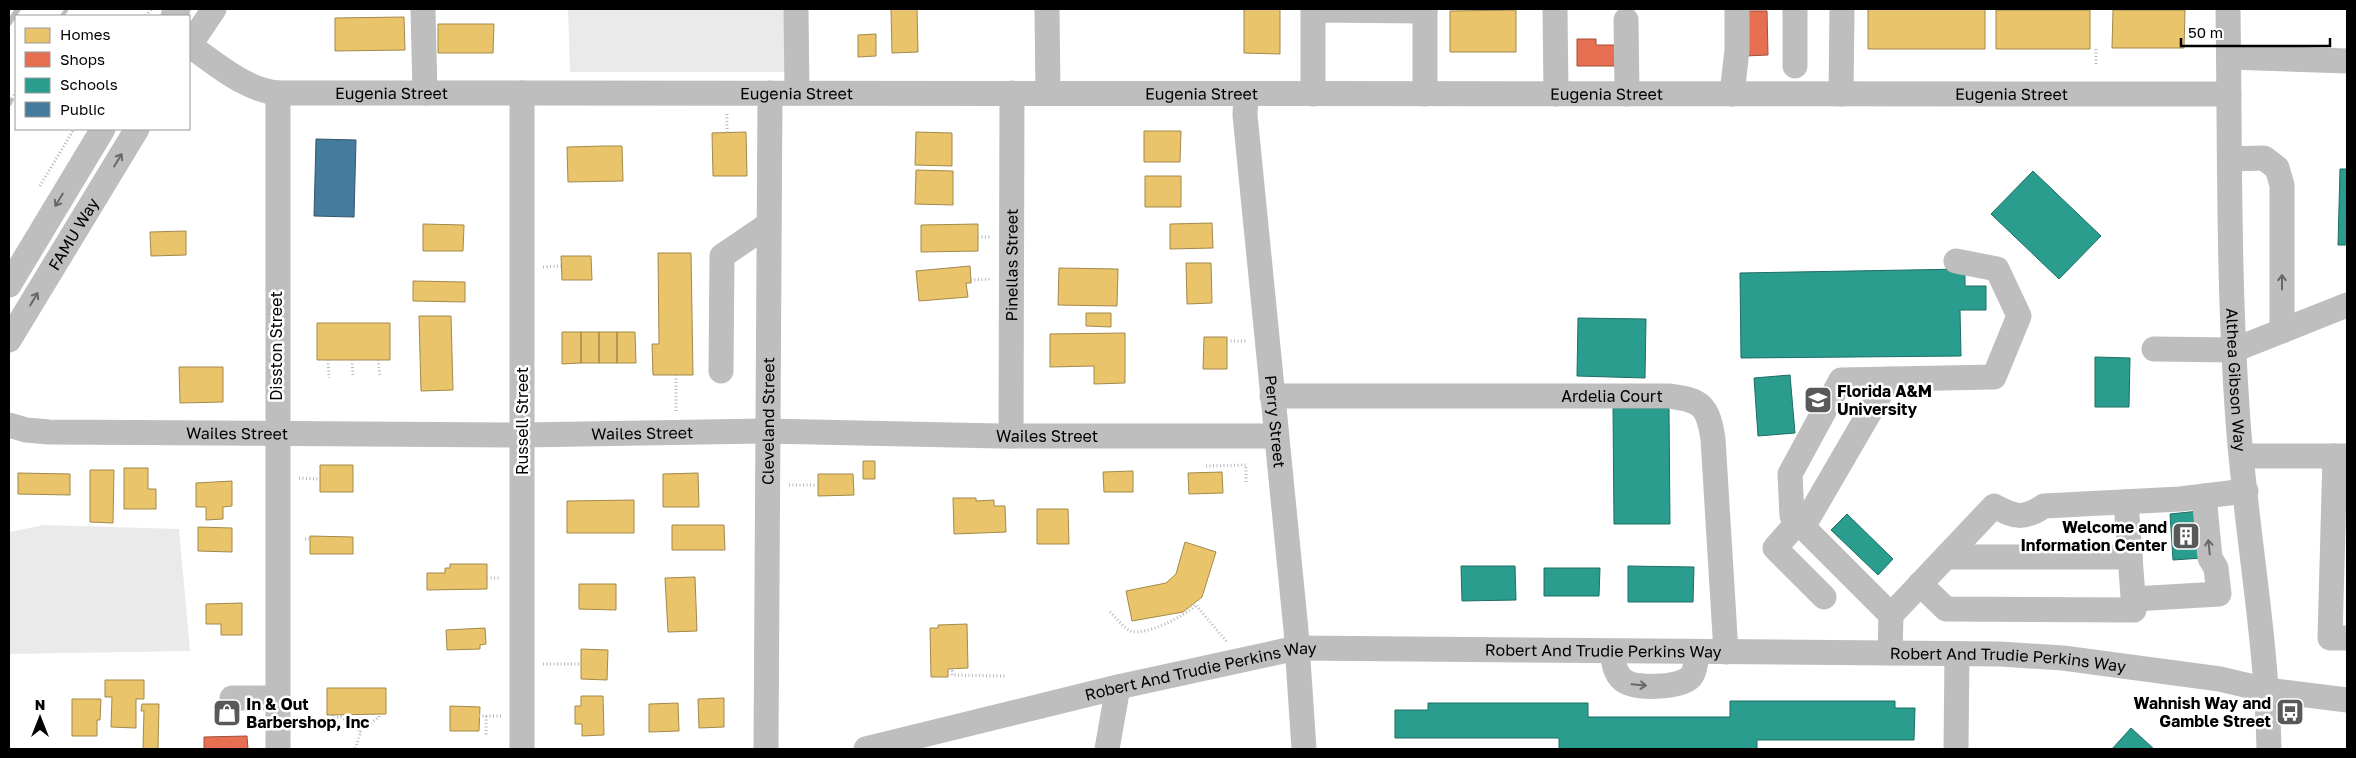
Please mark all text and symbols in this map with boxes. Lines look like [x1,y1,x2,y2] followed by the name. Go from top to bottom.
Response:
[15,15,190,130] legend
[2181,15,2330,47] scale bar
[2188,23,2223,41] text: 50 m
[60,25,110,43] text: Homes
[60,50,105,68] text: Shops
[60,75,118,93] text: Schools
[335,83,448,103] street label: Eugenia Street
[740,83,853,103] street label: Eugenia Street
[1145,83,1258,104] street label: Eugenia Street
[1550,84,1663,104] street label: Eugenia Street
[1955,84,2068,104] street label: Eugenia Street
[60,100,105,118] text: Public
[114,153,124,167] one-way arrow
[54,193,64,207] one-way arrow
[44,194,103,274] street label: FAMU Way
[1001,208,1022,322] street label: Pinellas Street
[2277,275,2287,291] one-way arrow
[266,291,286,401] street label: Disston Street
[29,292,39,306] one-way arrow
[2222,308,2250,452] street label: Althea Gibson Way
[758,357,778,485] street label: Cleveland Street
[512,367,532,475] street label: Russell Street
[1261,374,1290,469] street label: Perry Street
[1837,381,1932,419] place label: Florida A&M University
[1803,385,1833,415] school or university icon: Florida A&M University
[1561,386,1663,406] street label: Ardelia Court
[591,422,693,444] street label: Wailes Street
[186,423,288,444] street label: Wailes Street
[996,426,1098,446] street label: Wailes Street
[2020,517,2167,555] place label: Welcome and Information Center
[2171,521,2201,551] building icon: Welcome and Information Center
[2204,539,2214,555] one-way arrow
[1083,638,1317,705] street label: Robert And Trudie Perkins Way
[1485,640,1722,662] street label: Robert And Trudie Perkins Way
[1890,643,2127,676] street label: Robert And Trudie Perkins Way
[1631,680,1647,690] one-way arrow
[15,693,65,743] north arrow
[2134,693,2271,731] place label: Wahnish Way and Gamble Street
[246,694,370,732] place label: In & Out Barbershop, Inc
[35,696,45,713] text: N
[2275,697,2305,727] bus stop icon: Wahnish Way and Gamble Street
[212,698,242,728] shop icon: In & Out Barbershop, Inc

